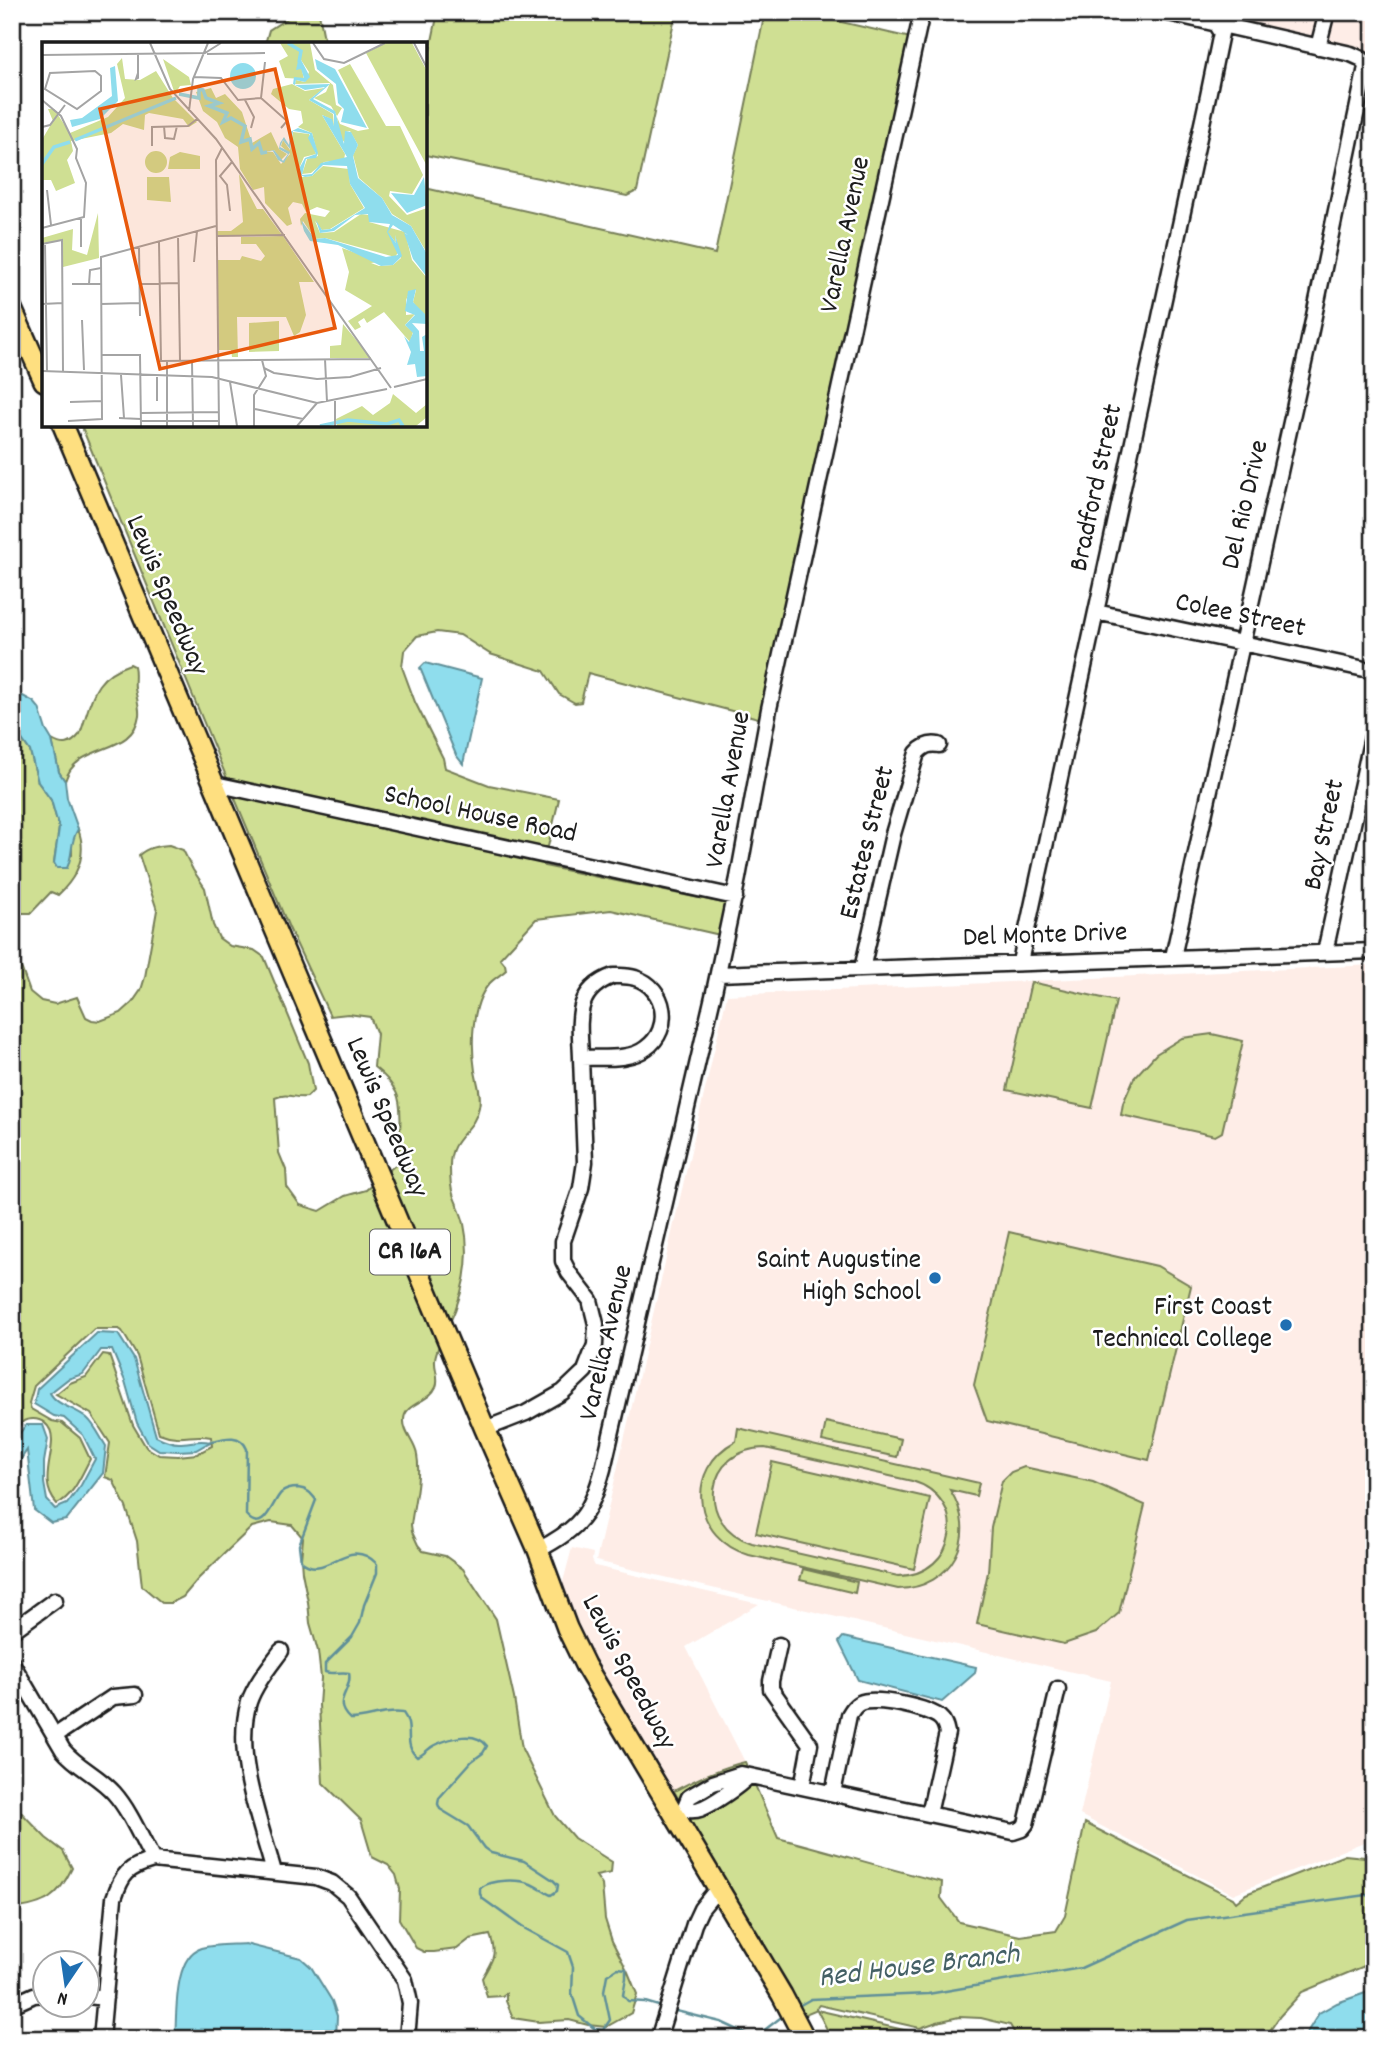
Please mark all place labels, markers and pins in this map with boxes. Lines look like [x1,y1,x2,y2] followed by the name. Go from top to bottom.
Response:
[757,1242,921,1314] place label: Saint Augustine High School
[927,1270,943,1286] marker: Saint Augustine High School
[1092,1289,1272,1361] place label: First Coast Technical College
[1278,1317,1294,1333] marker: First Coast Technical College

